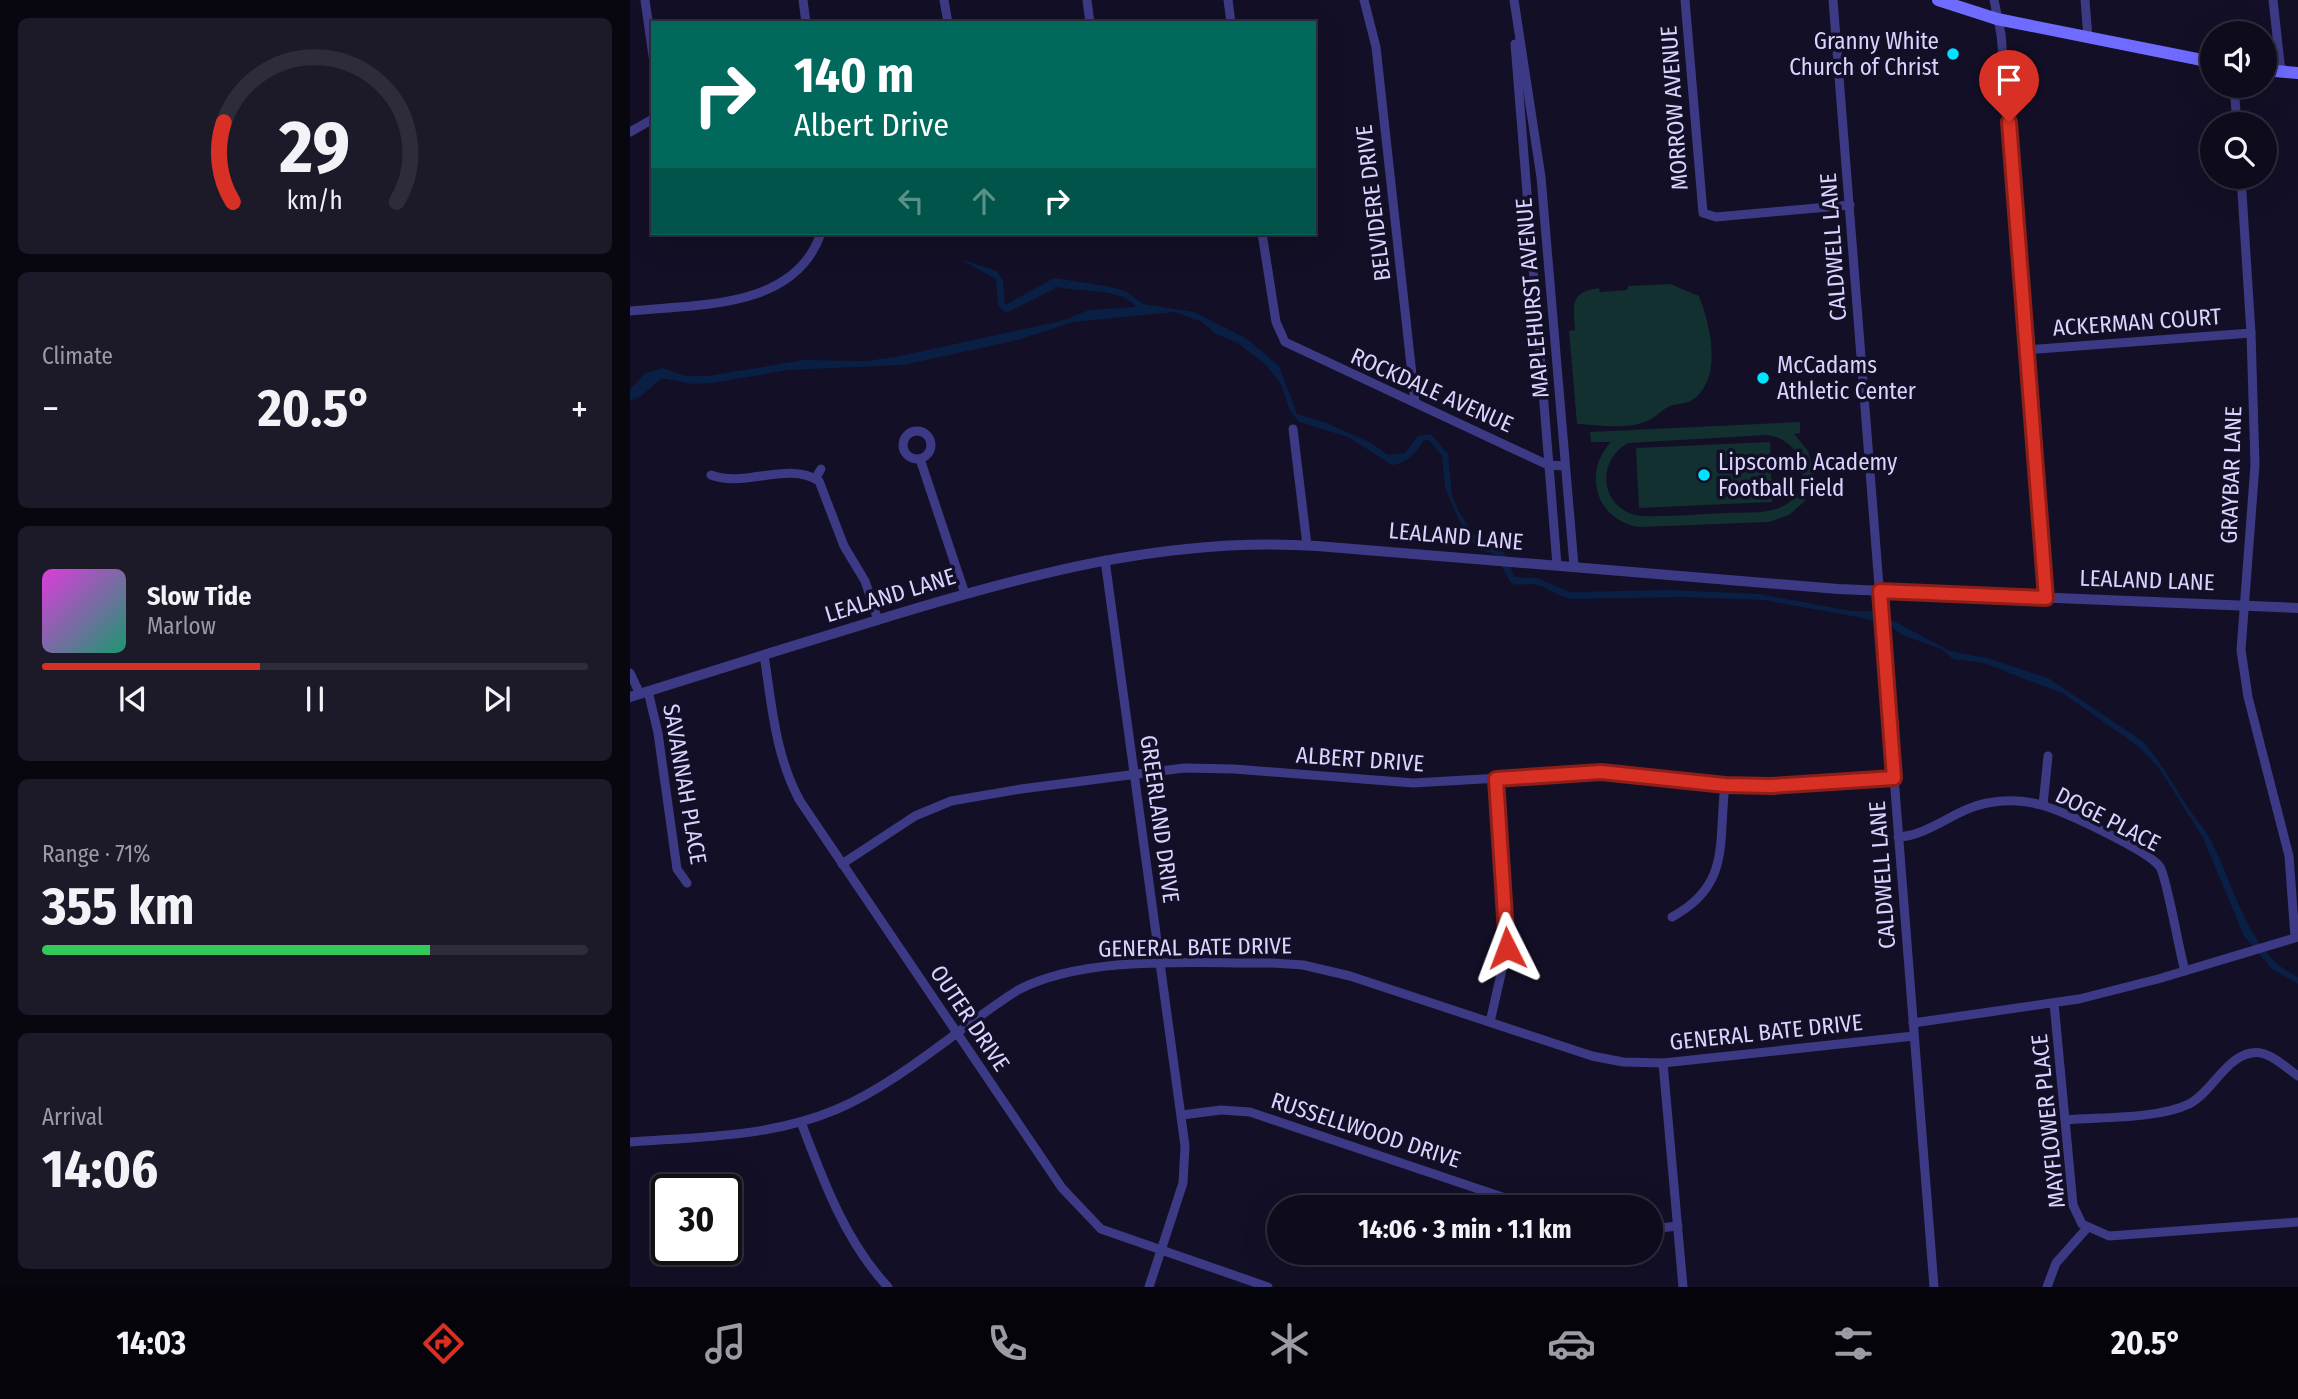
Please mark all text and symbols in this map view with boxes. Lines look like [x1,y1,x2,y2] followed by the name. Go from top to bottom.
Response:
[2200,21,2277,189] map controls
[2200,21,2277,98] button: sound
[1654,25,1694,191] street label: MORROW AVENUE
[1789,27,1939,81] place label: Granny White Church of Christ
[794,46,914,105] text: 140 m
[1945,46,1961,62] marker: Granny White Church of Christ
[679,49,770,140] icon: right
[1979,50,2039,122] pin
[1990,61,2028,99] icon: arrive
[279,104,350,191] text: 29
[794,106,949,144] text: Albert Drive
[2200,112,2277,189] button: search
[1350,123,1396,283] street label: BELVIDERE DRIVE
[1814,172,1852,322] street label: CALDWELL LANE
[892,182,930,220] icon: left
[965,182,1003,220] icon: ahead
[1038,182,1076,220] icon: right
[287,186,343,216] text: km/h
[1509,197,1555,399] street label: MAPLEHURST AVENUE
[2052,302,2223,342] street label: ACKERMAN COURT
[42,342,113,370] text: Climate
[1346,342,1518,438] street label: ROCKDALE AVENUE
[1777,351,1916,405] place label: McCadams Athletic Center
[1755,370,1771,386] marker: McCadams Athletic Center
[258,377,372,440] text: 20.5°
[42,386,59,432] text: −
[571,386,588,432] text: +
[2215,406,2247,544] street label: GRAYBAR LANE
[1718,448,1898,502] place label: Lipscomb Academy Football Field
[1696,467,1712,483] marker: Lipscomb Academy Football Field
[1387,516,1525,556] street label: LEALAND LANE
[821,562,959,628] street label: LEALAND LANE
[2079,564,2215,596] street label: LEALAND LANE
[147,581,251,612] text: Slow Tide
[147,612,216,640] text: Marlow
[114,680,152,718] icon: previous
[296,680,334,718] icon: pause
[478,680,516,718] icon: next
[657,702,713,866] street label: SAVANNAH PLACE
[1134,733,1186,905] street label: GREERLAND DRIVE
[1295,741,1425,777] street label: ALBERT DRIVE
[2051,781,2165,857] street label: DOGE PLACE
[1863,800,1901,950] street label: CALDWELL LANE
[42,840,150,868] text: Range · 71%
[42,875,194,938] text: 355 km
[1470,911,1544,985] position arrow
[1098,931,1292,963] street label: GENERAL BATE DRIVE
[924,960,1016,1076] street label: OUTER DRIVE
[1668,1008,1864,1056] street label: GENERAL BATE DRIVE
[2025,1033,2071,1209] street label: MAYFLOWER PLACE
[1268,1086,1464,1174] street label: RUSSELLWOOD DRIVE
[42,1103,103,1131] text: Arrival
[42,1138,158,1201] text: 14:06
[651,1174,742,1265] speed limit sign: 30
[1358,1214,1572,1245] text: 14:06 · 3 min · 1.1 km
[419,1319,468,1368] icon: directions
[701,1319,750,1368] icon: music
[983,1319,1032,1368] icon: phone
[1265,1319,1314,1368] icon: climate
[1547,1319,1596,1368] icon: car
[1829,1319,1878,1368] icon: filters
[117,1324,186,1362] text: 14:03
[2111,1324,2181,1362] text: 20.5°

